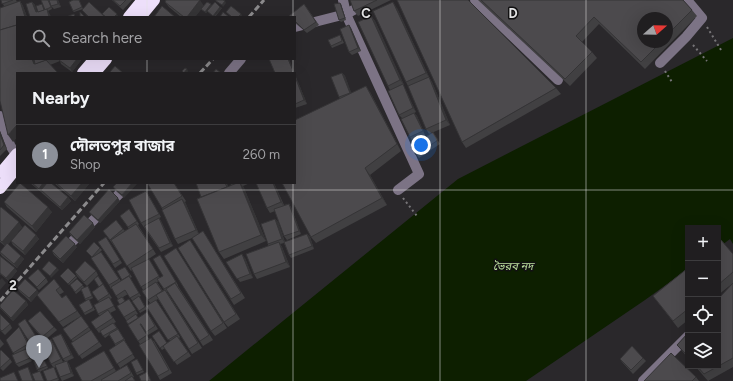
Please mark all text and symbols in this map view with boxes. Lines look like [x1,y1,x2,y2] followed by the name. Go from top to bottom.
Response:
[361,6,371,21] text: C
[508,6,518,21] text: D
[637,12,673,48] north arrow
[16,16,296,60] search box
[30,27,52,49] icon: search
[62,29,142,47] text: Search here
[32,88,90,108] text: Nearby
[411,135,431,155] your location
[70,137,174,155] text: দৌলতপুর বাজার
[42,147,48,162] text: 1
[243,147,280,162] text: 260 m
[70,157,100,172] text: Shop
[685,225,721,369] map controls
[685,225,721,261] button: +
[493,259,535,273] water label: ভৈরব নদ
[685,261,721,297] button: −
[9,278,17,293] text: 2
[685,297,721,333] button: locate
[685,333,721,369] button: layers
[26,335,52,368] pin: 1

